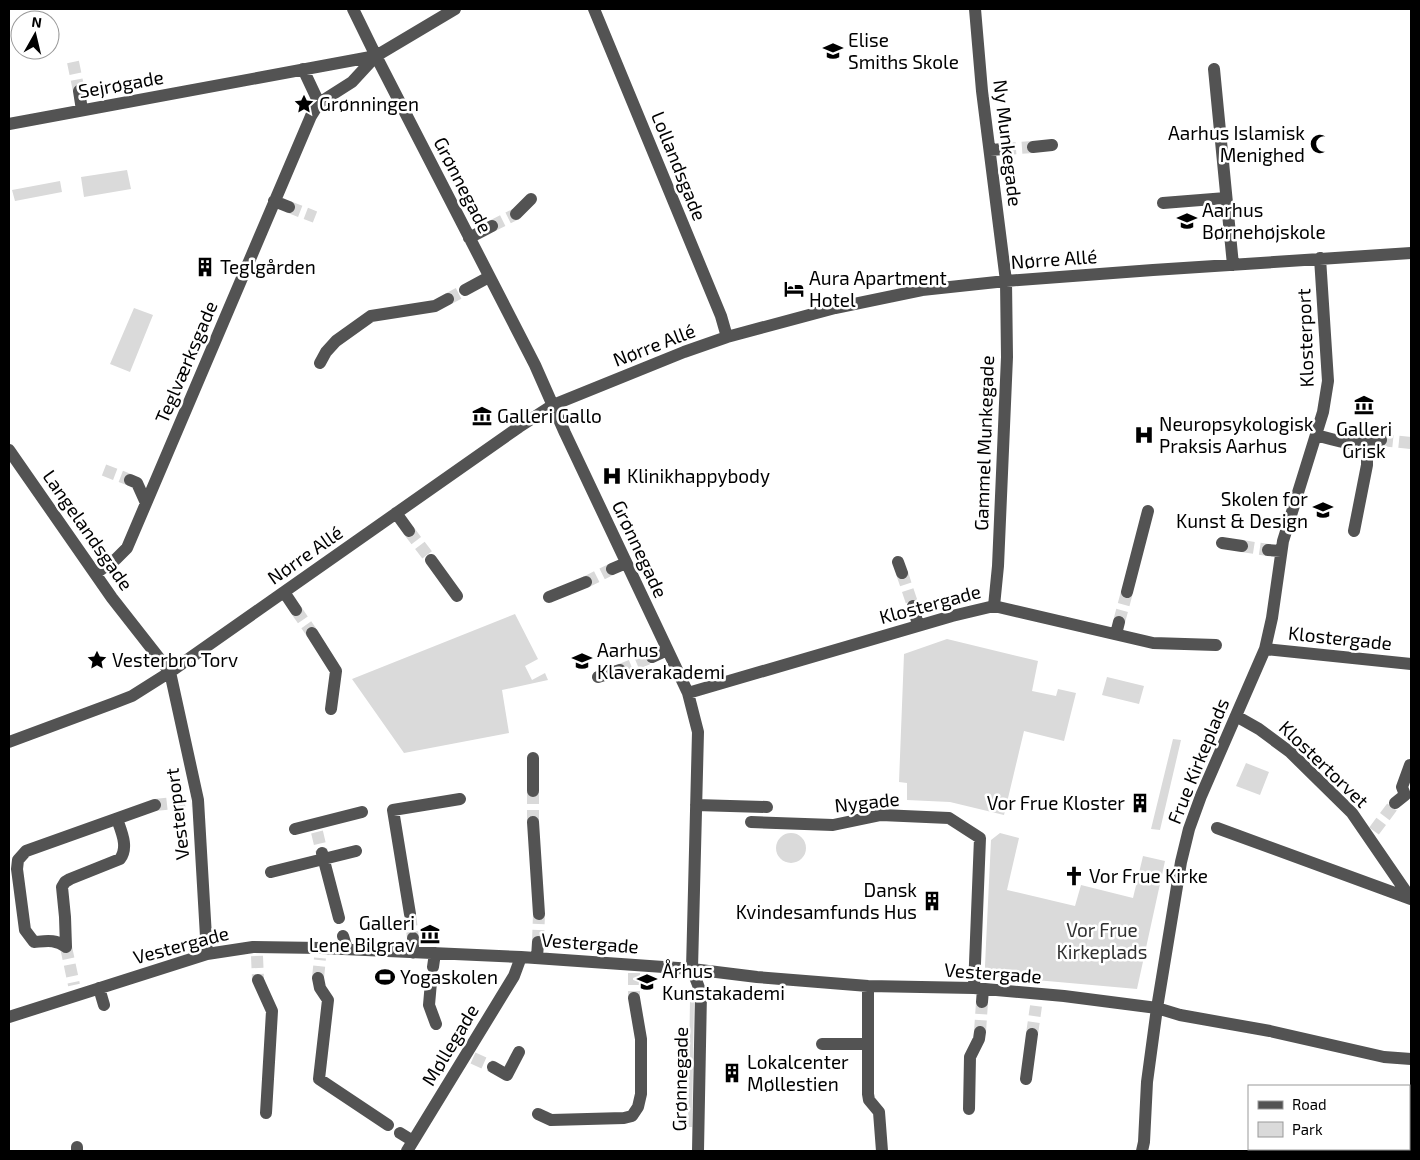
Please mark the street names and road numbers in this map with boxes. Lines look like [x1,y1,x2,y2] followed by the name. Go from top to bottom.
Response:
[77,65,165,102] street label: Sejrøgade
[989,78,1028,208] street label: Ny Munkegade
[647,108,712,224] street label: Lollandsgade
[429,133,497,237] street label: Grønnegade
[1010,244,1098,273] street label: Nørre Allé
[1291,288,1318,388] street label: Klosterport
[149,297,222,426] street label: Teglværksgade
[609,318,698,371] street label: Nørre Allé
[969,355,998,531] street label: Gammel Munkegade
[38,465,138,594] street label: Langelandsgade
[608,497,673,601] street label: Grønnegade
[263,520,347,589] street label: Nørre Allé
[877,579,983,628] street label: Klostergade
[1287,621,1393,654] street label: Klostergade
[1162,695,1233,827] street label: Frue Kirkeplads
[1275,715,1374,812] street label: Klostertorvet
[159,767,194,861] street label: Vesterport
[833,787,901,816] street label: Nygade
[131,921,231,968] street label: Vestergade
[540,928,640,957] street label: Vestergade
[943,958,1043,987] street label: Vestergade
[416,1000,483,1090] street label: Møllegade
[667,1026,692,1132] street label: Grønnegade

